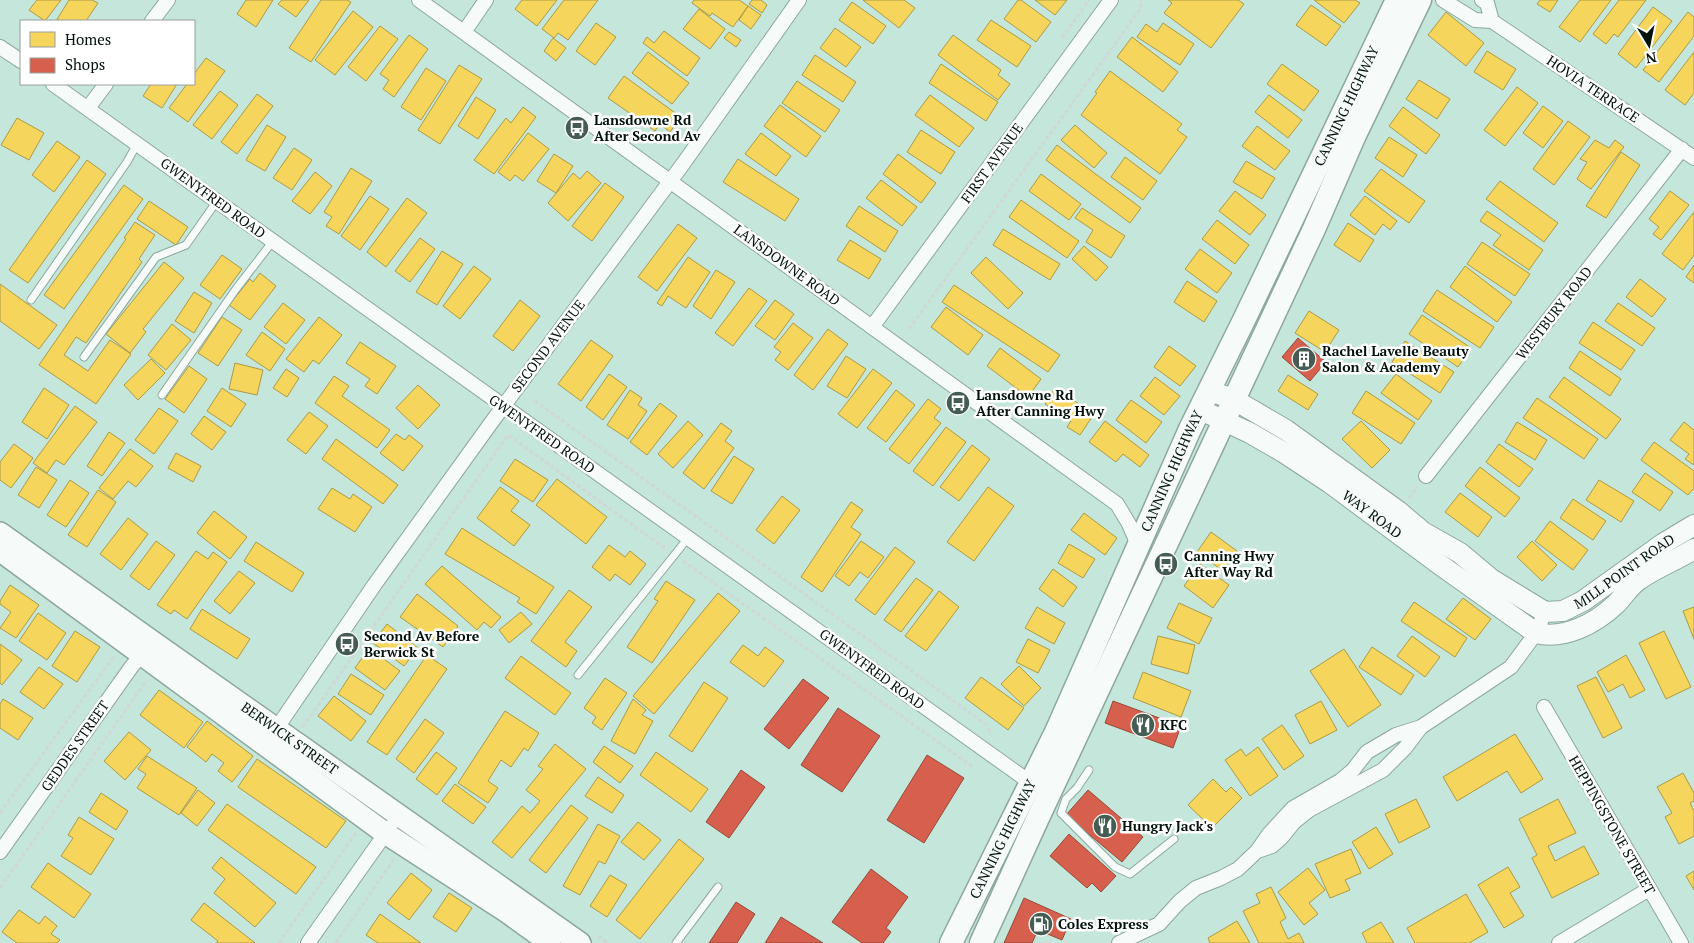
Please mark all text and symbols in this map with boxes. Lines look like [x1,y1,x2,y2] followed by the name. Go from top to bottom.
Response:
[20,20,195,85] legend
[1624,20,1674,70] north arrow
[65,29,111,49] text: Homes
[1309,42,1383,169] street label: CANNING HIGHWAY
[1644,48,1658,69] text: N
[1543,51,1643,127] street label: HOVIA TERRACE
[65,54,105,74] text: Shops
[594,110,701,145] place label: Lansdowne Rd After Second Av
[564,115,590,141] bus stop icon: Lansdowne Rd After Second Av
[956,119,1027,206] street label: FIRST AVENUE
[157,153,270,242] street label: GWENYFRED ROAD
[730,220,844,310] street label: LANSDOWNE ROAD
[1511,262,1596,363] street label: WESTBURY ROAD
[506,295,589,396] street label: SECOND AVENUE
[1322,341,1469,376] place label: Rachel Lavelle Beauty Salon & Academy
[1291,346,1317,372] building icon: Rachel Lavelle Beauty Salon & Academy
[976,385,1105,420] place label: Lansdowne Rd After Canning Hwy
[485,390,599,477] street label: GWENYFRED ROAD
[945,390,971,416] bus stop icon: Lansdowne Rd After Canning Hwy
[1136,406,1207,535] street label: CANNING HIGHWAY
[1339,485,1406,542] street label: WAY ROAD
[1571,529,1678,613] street label: MILL POINT ROAD
[1184,546,1274,581] place label: Canning Hwy After Way Rd
[1153,551,1179,577] bus stop icon: Canning Hwy After Way Rd
[816,624,929,713] street label: GWENYFRED ROAD
[364,626,480,661] place label: Second Av Before Berwick St
[334,631,360,657] bus stop icon: Second Av Before Berwick St
[36,696,113,795] street label: GEDDES STREET
[238,697,342,779] street label: BERWICK STREET
[1130,712,1156,738] restaurant icon: KFC
[1160,715,1187,734] place label: KFC
[1565,752,1660,898] street label: HEPPINGSTONE STREET
[965,775,1040,902] street label: CANNING HIGHWAY
[1092,813,1118,839] restaurant icon: Hungry Jack's
[1122,816,1213,835] place label: Hungry Jack's
[1028,911,1054,937] fuel station icon: Coles Express
[1058,914,1148,933] place label: Coles Express

